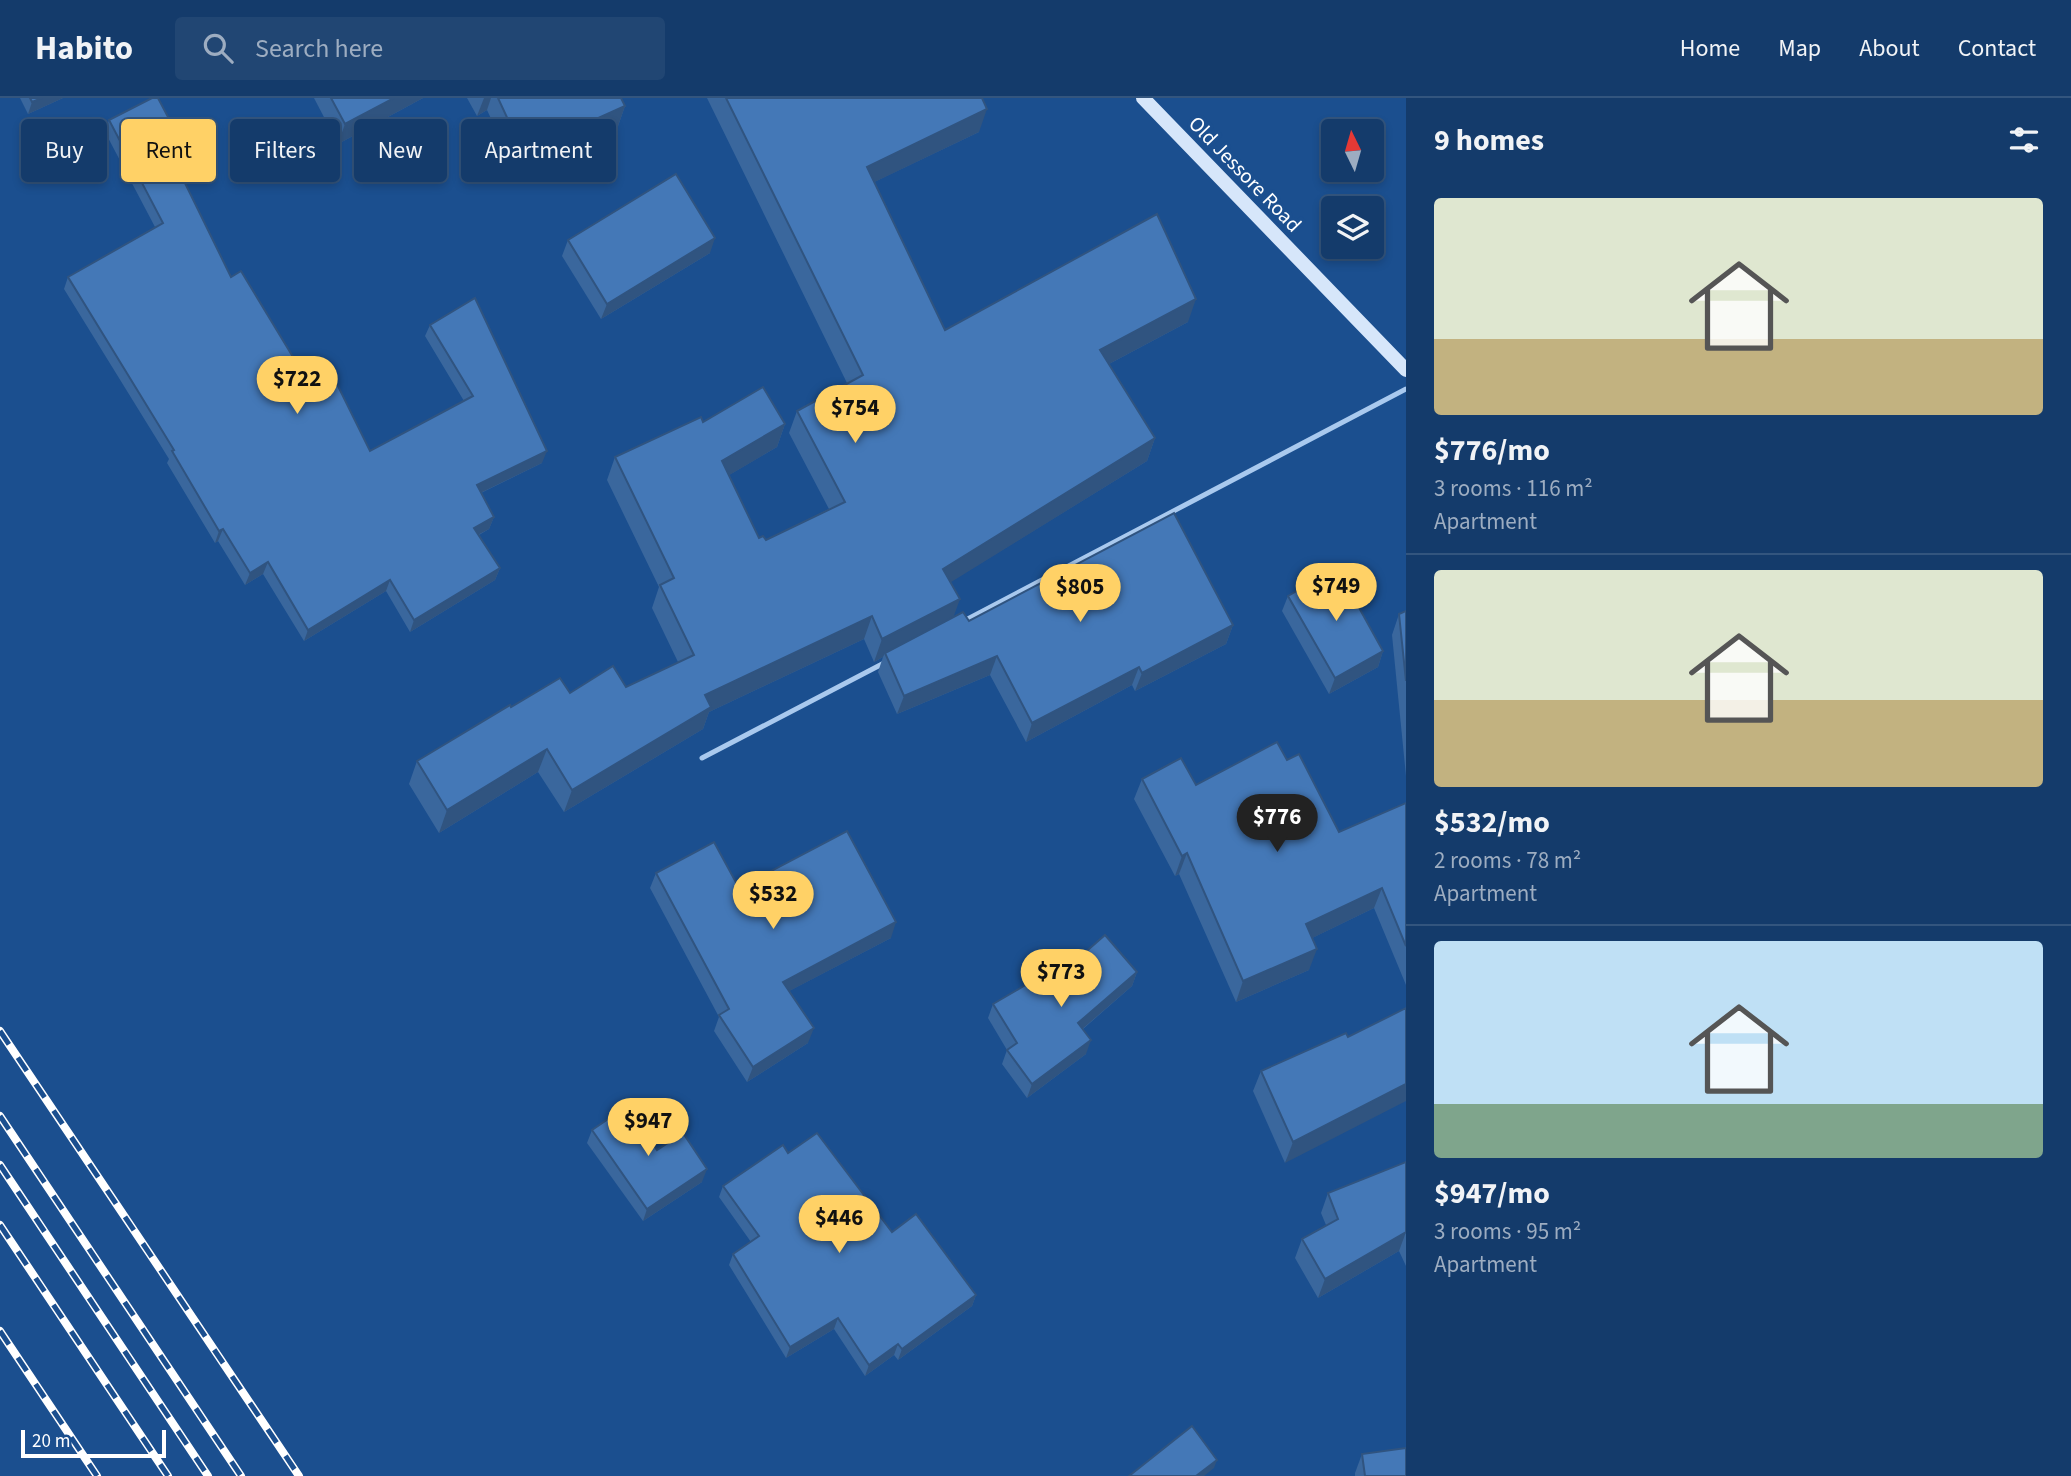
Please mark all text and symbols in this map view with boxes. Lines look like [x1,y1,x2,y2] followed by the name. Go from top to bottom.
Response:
[175,17,665,80] search box
[35,25,133,72] text: Habito
[199,29,237,67] icon: search
[255,30,383,67] text: Search here
[1680,31,1740,66] text: Home
[1778,31,1821,66] text: Map
[1859,31,1920,66] text: About
[1958,31,2036,66] text: Contact
[1182,109,1308,239] street label: Old Jessore Road
[21,119,107,182] chip: Buy
[121,119,216,182] chip: Rent
[230,119,340,182] chip: Filters
[354,119,447,182] chip: New
[461,119,616,182] chip: Apartment
[1321,119,1384,182] north arrow
[1321,119,1384,259] map controls
[1434,119,1544,162] text: 9 homes
[2005,121,2043,159] icon: filters
[1321,196,1384,259] button: layers
[1676,243,1802,369] icon: home
[256,356,338,416] pin: $722
[273,362,321,395] text: $722
[814,386,896,445] pin: $754
[831,391,879,424] text: $754
[1434,429,1550,472] text: $776/mo
[1434,472,1593,505] text: 3 rooms · 116 m²
[1434,505,1537,538] text: Apartment
[1039,564,1121,624] pin: $805
[1295,564,1377,623] pin: $749
[1312,569,1360,602] text: $749
[1056,570,1104,603] text: $805
[1676,615,1802,741] icon: home
[1236,794,1318,854] pin: $776
[1253,800,1301,833] text: $776
[1434,801,1550,844] text: $532/mo
[1434,844,1581,877] text: 2 rooms · 78 m²
[732,872,814,931] pin: $532
[749,877,797,910] text: $532
[1434,877,1537,910] text: Apartment
[1020,950,1102,1009] pin: $773
[1037,955,1085,988] text: $773
[1676,986,1802,1112] icon: home
[607,1098,689,1158] pin: $947
[624,1104,672,1137] text: $947
[1434,1172,1550,1215] text: $947/mo
[798,1196,880,1255] pin: $446
[815,1201,863,1234] text: $446
[1434,1215,1581,1248] text: 3 rooms · 95 m²
[1434,1248,1537,1281] text: Apartment
[21,1427,166,1459] scale bar
[32,1428,70,1455] text: 20 m

